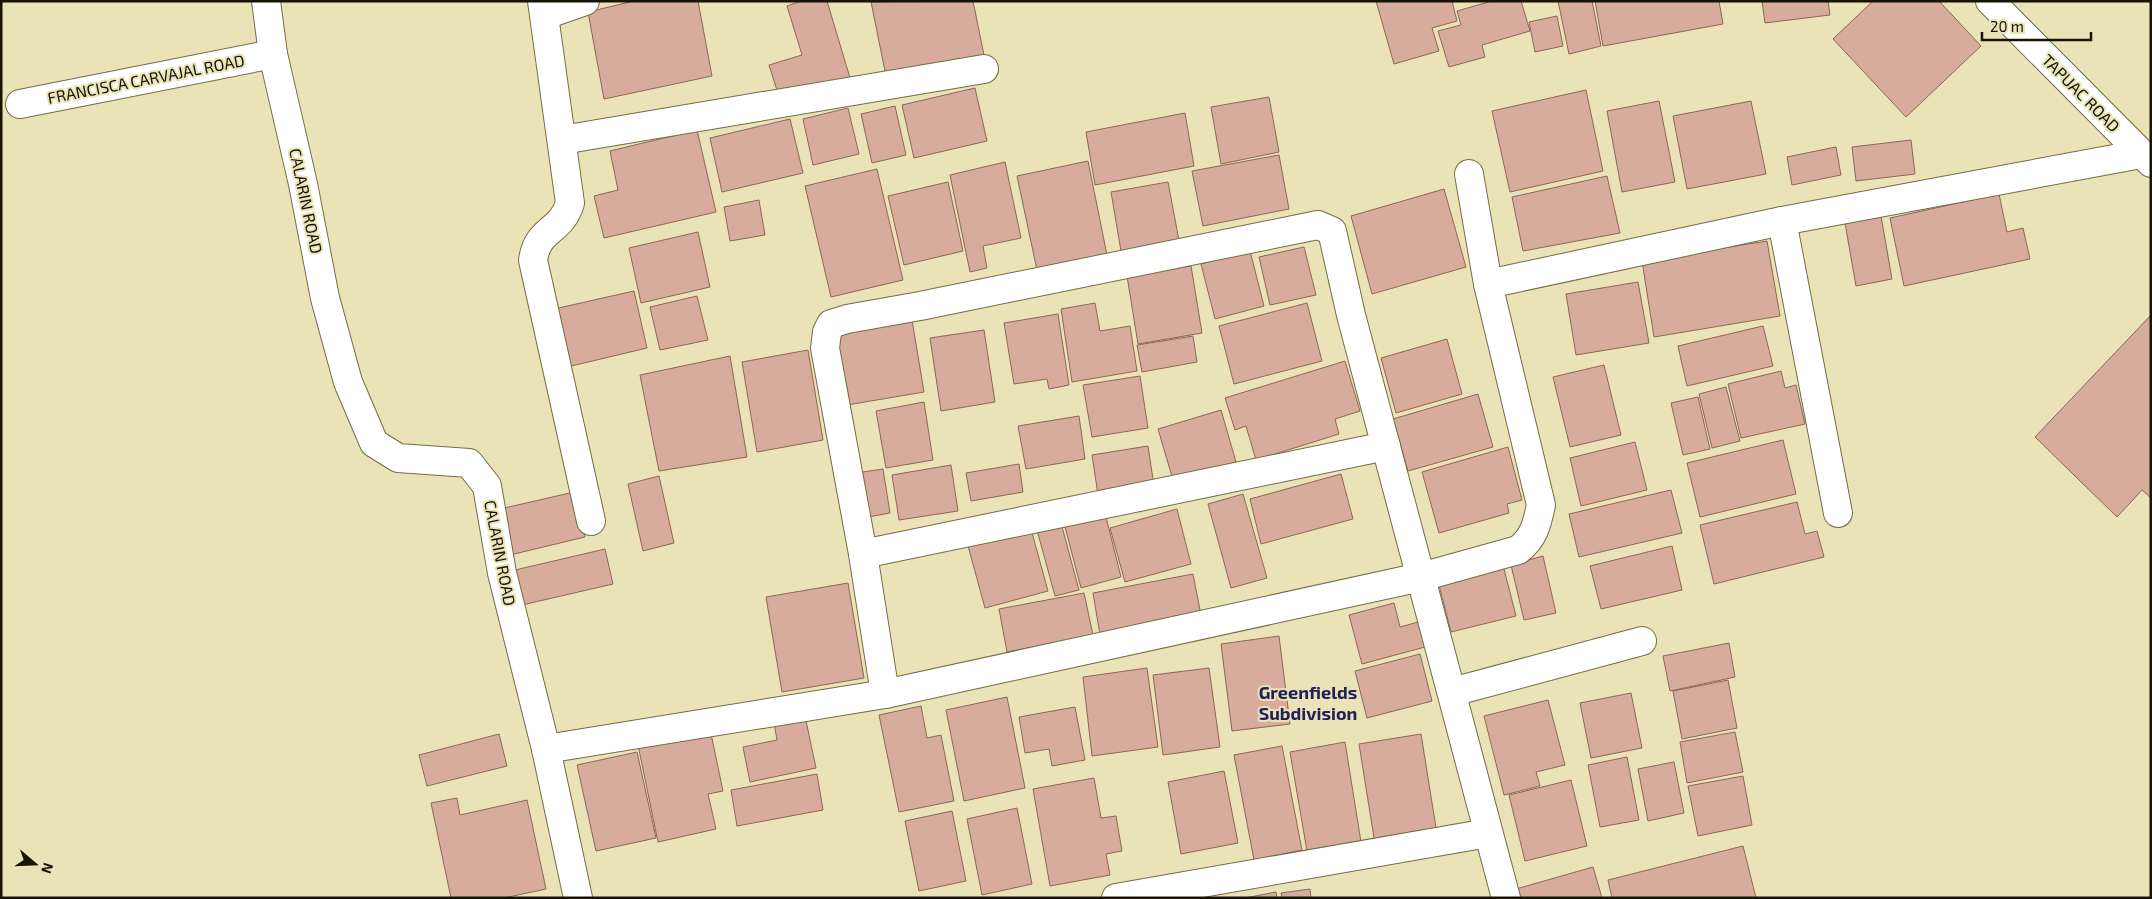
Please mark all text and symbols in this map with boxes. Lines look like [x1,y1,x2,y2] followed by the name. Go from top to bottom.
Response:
[1982,10,2091,42] scale bar
[1990,17,2024,35] text: 20 m
[46,50,246,107] street label: FRANCISCA CARVAJAL ROAD
[2039,50,2124,135] street label: TAPUAC ROAD
[286,146,327,255] street label: CALARIN ROAD
[481,498,520,607] street label: CALARIN ROAD
[1259,681,1357,724] district label: Greenfields Subdivision
[10,839,60,889] north arrow
[38,861,57,876] text: N

